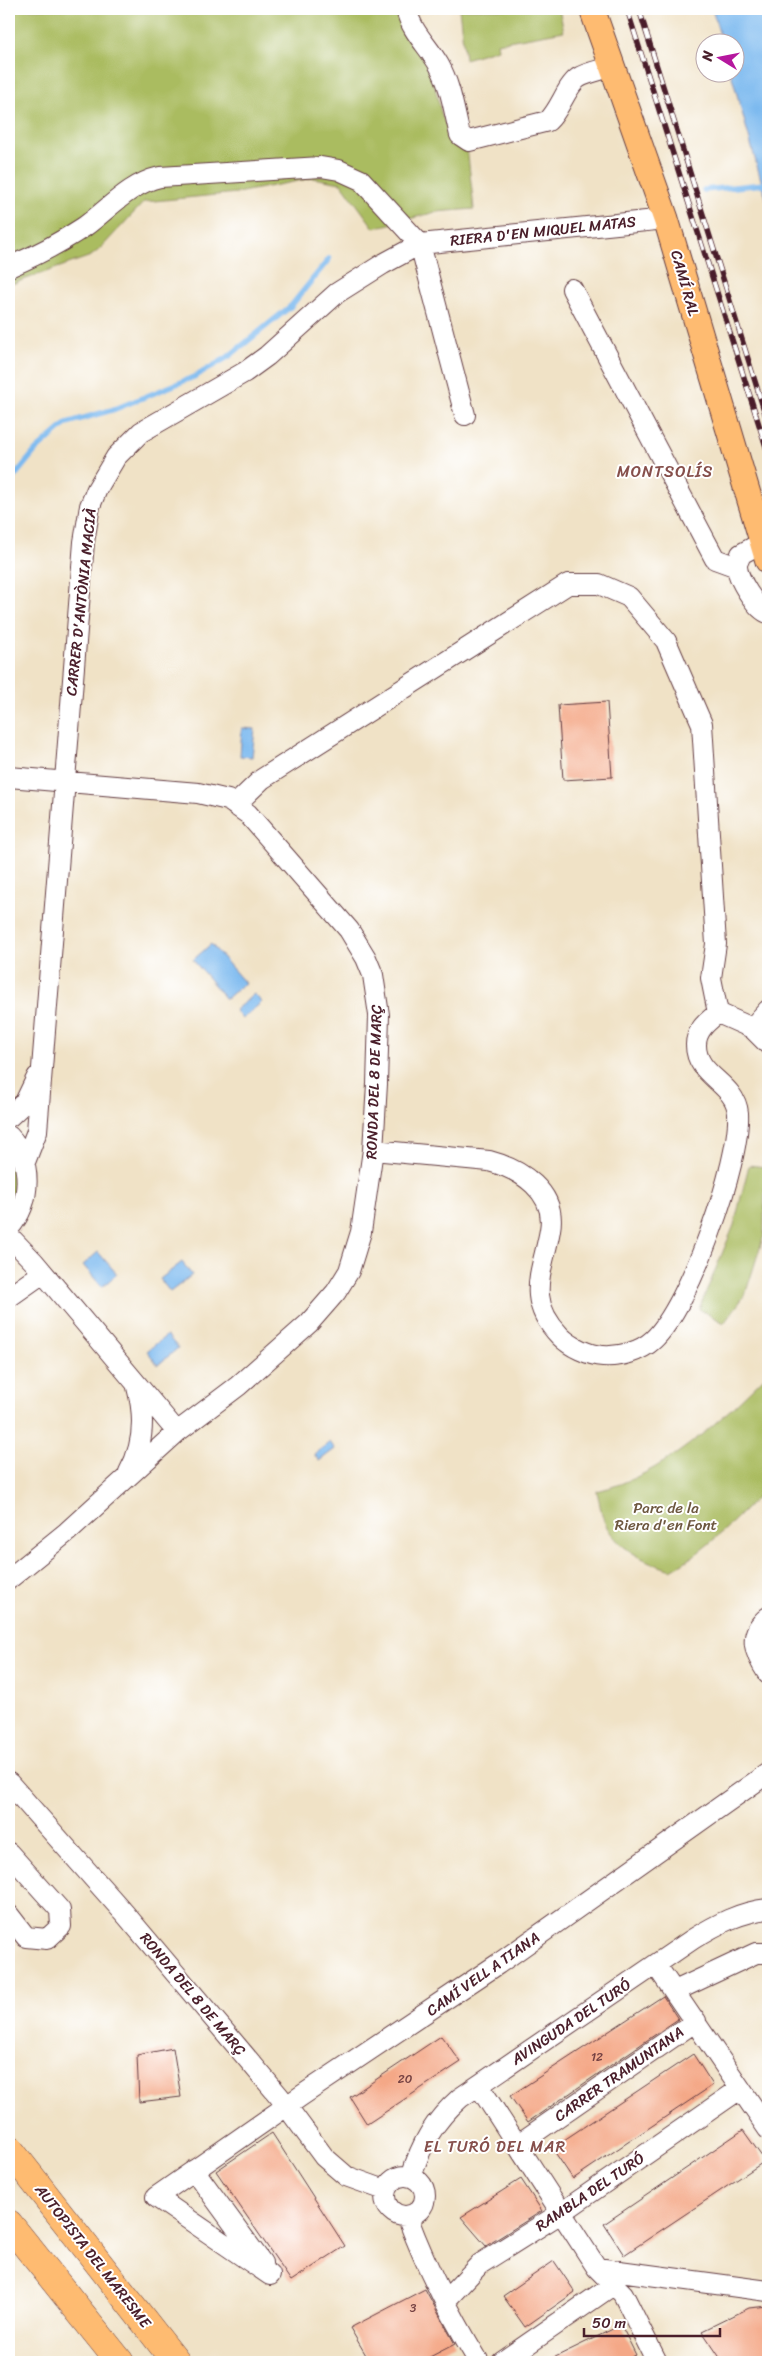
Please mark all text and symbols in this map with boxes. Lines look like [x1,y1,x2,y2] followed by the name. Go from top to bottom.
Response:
[694,32,744,82] north arrow
[694,49,721,64] text: N
[449,208,638,254] street label: RIERA D'EN MIQUEL MATAS
[663,247,707,319] street label: CAMÍ RAL
[617,457,713,486] district label: MONTSOLÍS
[58,507,104,697] street label: CARRER D'ANTÒNIA MACIÀ
[358,1004,390,1160] street label: RONDA DEL 8 DE MARÇ
[615,1495,718,1538] park label: Parc de la Riera d'en Font
[421,1925,545,2023] street label: CAMÍ VELL A TIANA
[133,1926,253,2062] street label: RONDA DEL 8 DE MARÇ
[505,1972,637,2073] street label: AVINGUDA DEL TURÓ
[549,2019,689,2129] street label: CARRER TRAMUNTANA
[591,2046,603,2068] house number: 12
[398,2068,413,2090] house number: 20
[424,2132,566,2161] district label: EL TURÓ DEL MAR
[530,2146,650,2238] street label: RAMBLA DEL TURÓ
[28,2178,159,2335] street label: AUTOPISTA DEL MARESME
[410,2297,417,2319] house number: 3
[584,2306,721,2338] scale bar
[592,2310,627,2336] text: 50 m

